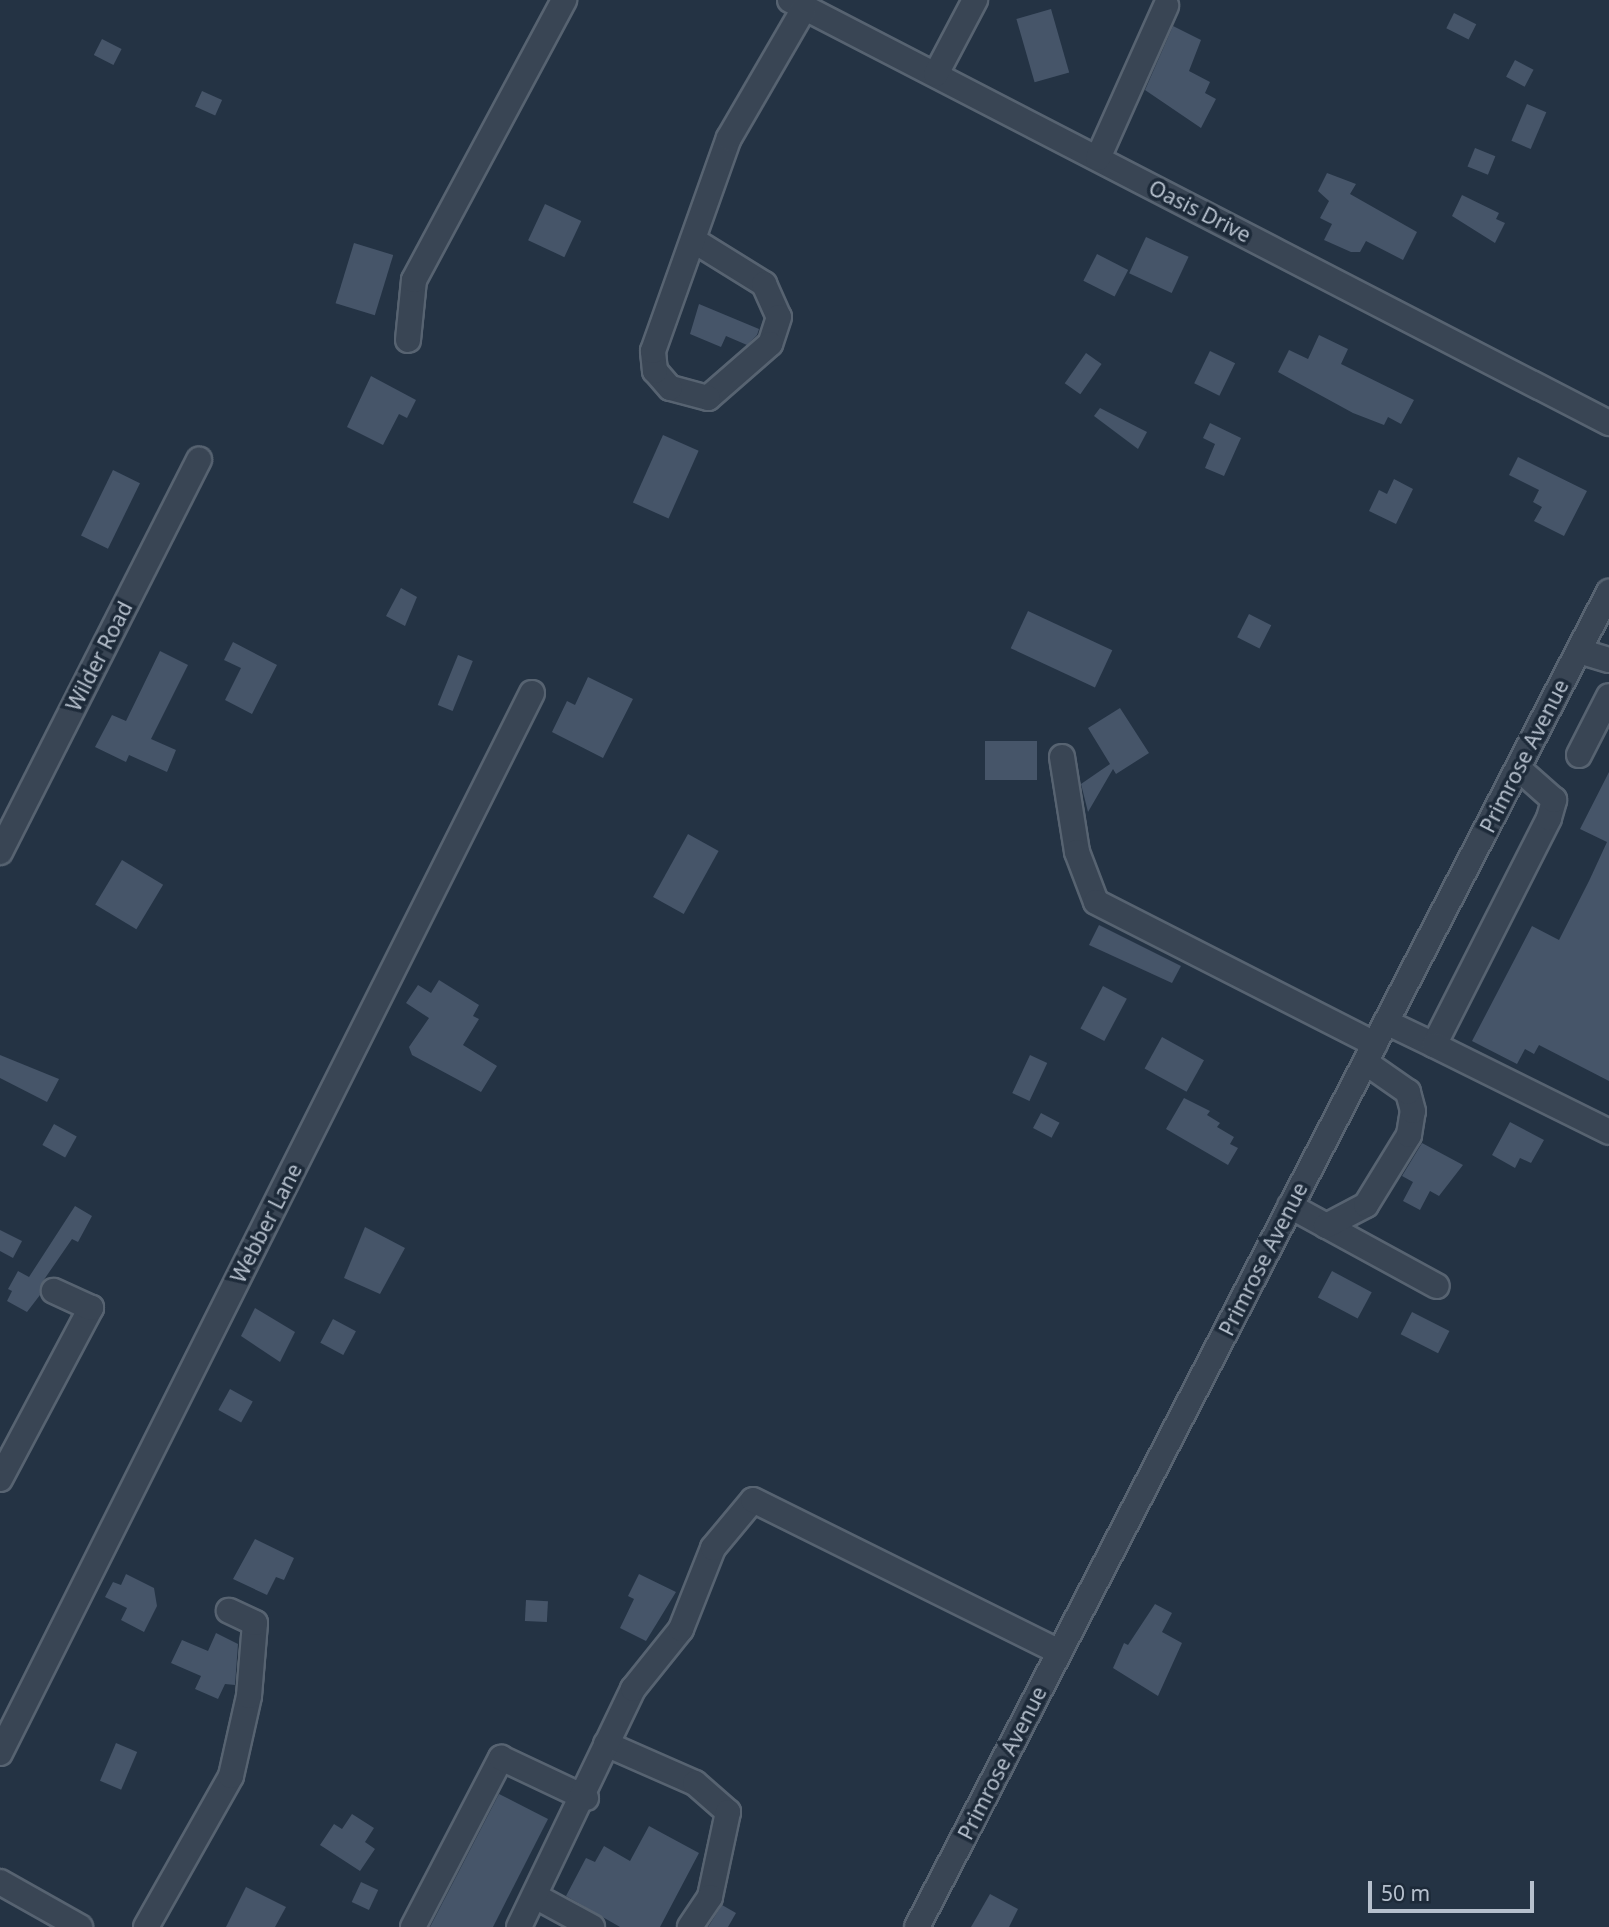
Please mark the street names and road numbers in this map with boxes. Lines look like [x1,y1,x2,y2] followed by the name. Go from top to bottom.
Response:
[1145,175,1255,247] street label: Oasis Drive
[61,597,137,715] street label: Wilder Road
[1475,675,1573,837] street label: Primrose Avenue
[225,1159,307,1287] street label: Webber Lane
[1214,1178,1312,1340] street label: Primrose Avenue
[953,1682,1051,1844] street label: Primrose Avenue

